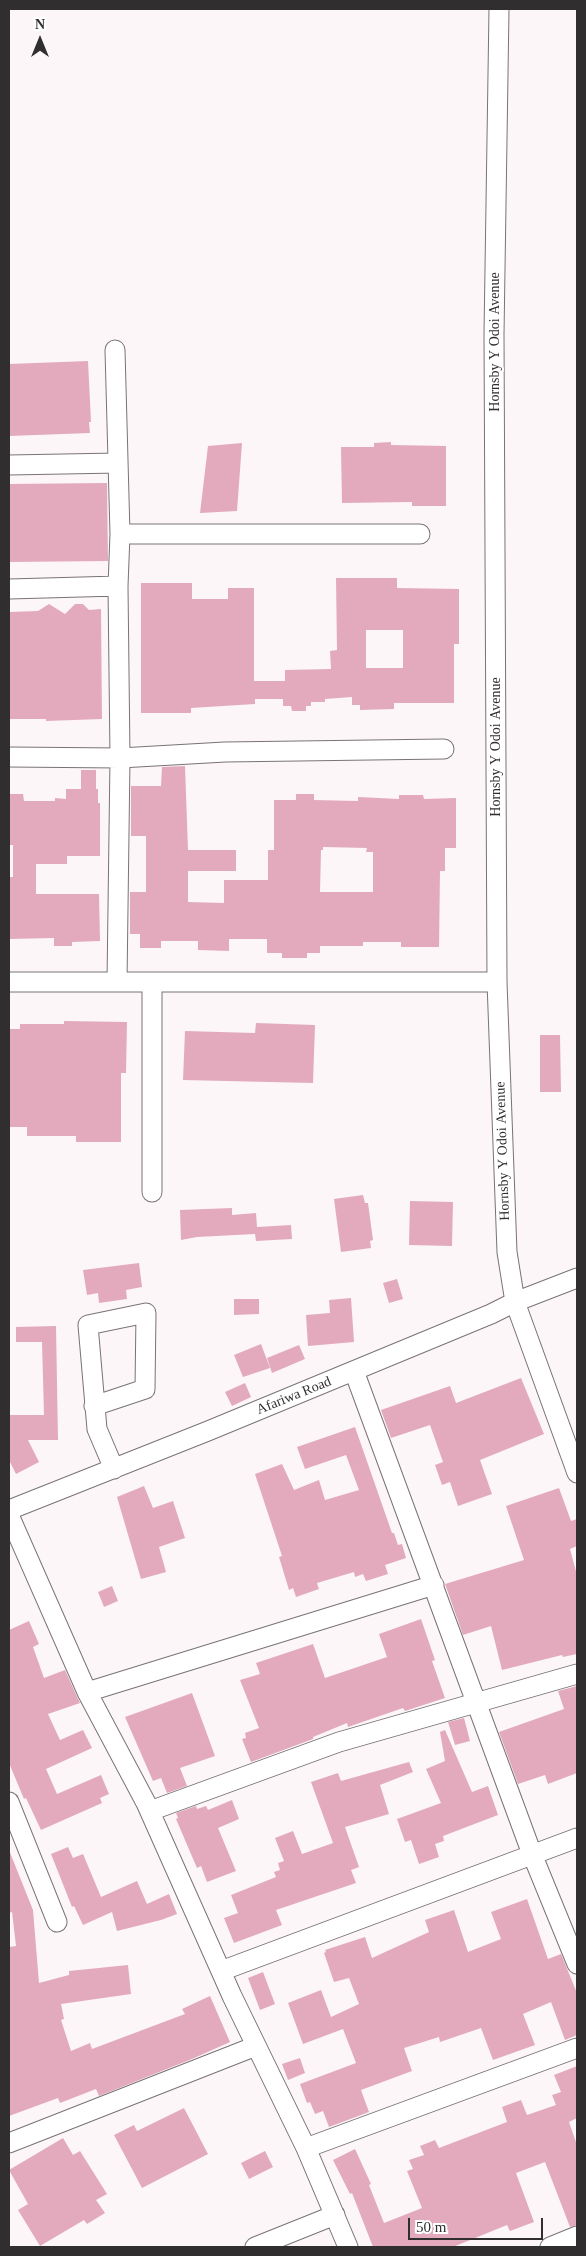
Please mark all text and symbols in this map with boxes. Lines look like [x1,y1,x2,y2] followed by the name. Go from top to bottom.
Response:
[15,15,65,65] north arrow
[35,17,45,32] text: N
[487,272,503,412] street label: Hornsby Y Odoi Avenue
[488,677,504,817] street label: Hornsby Y Odoi Avenue
[492,1081,514,1221] street label: Hornsby Y Odoi Avenue
[254,1373,334,1419] street label: Afariwa Road
[411,2208,546,2240] scale bar
[416,2219,446,2235] text: 50 m

